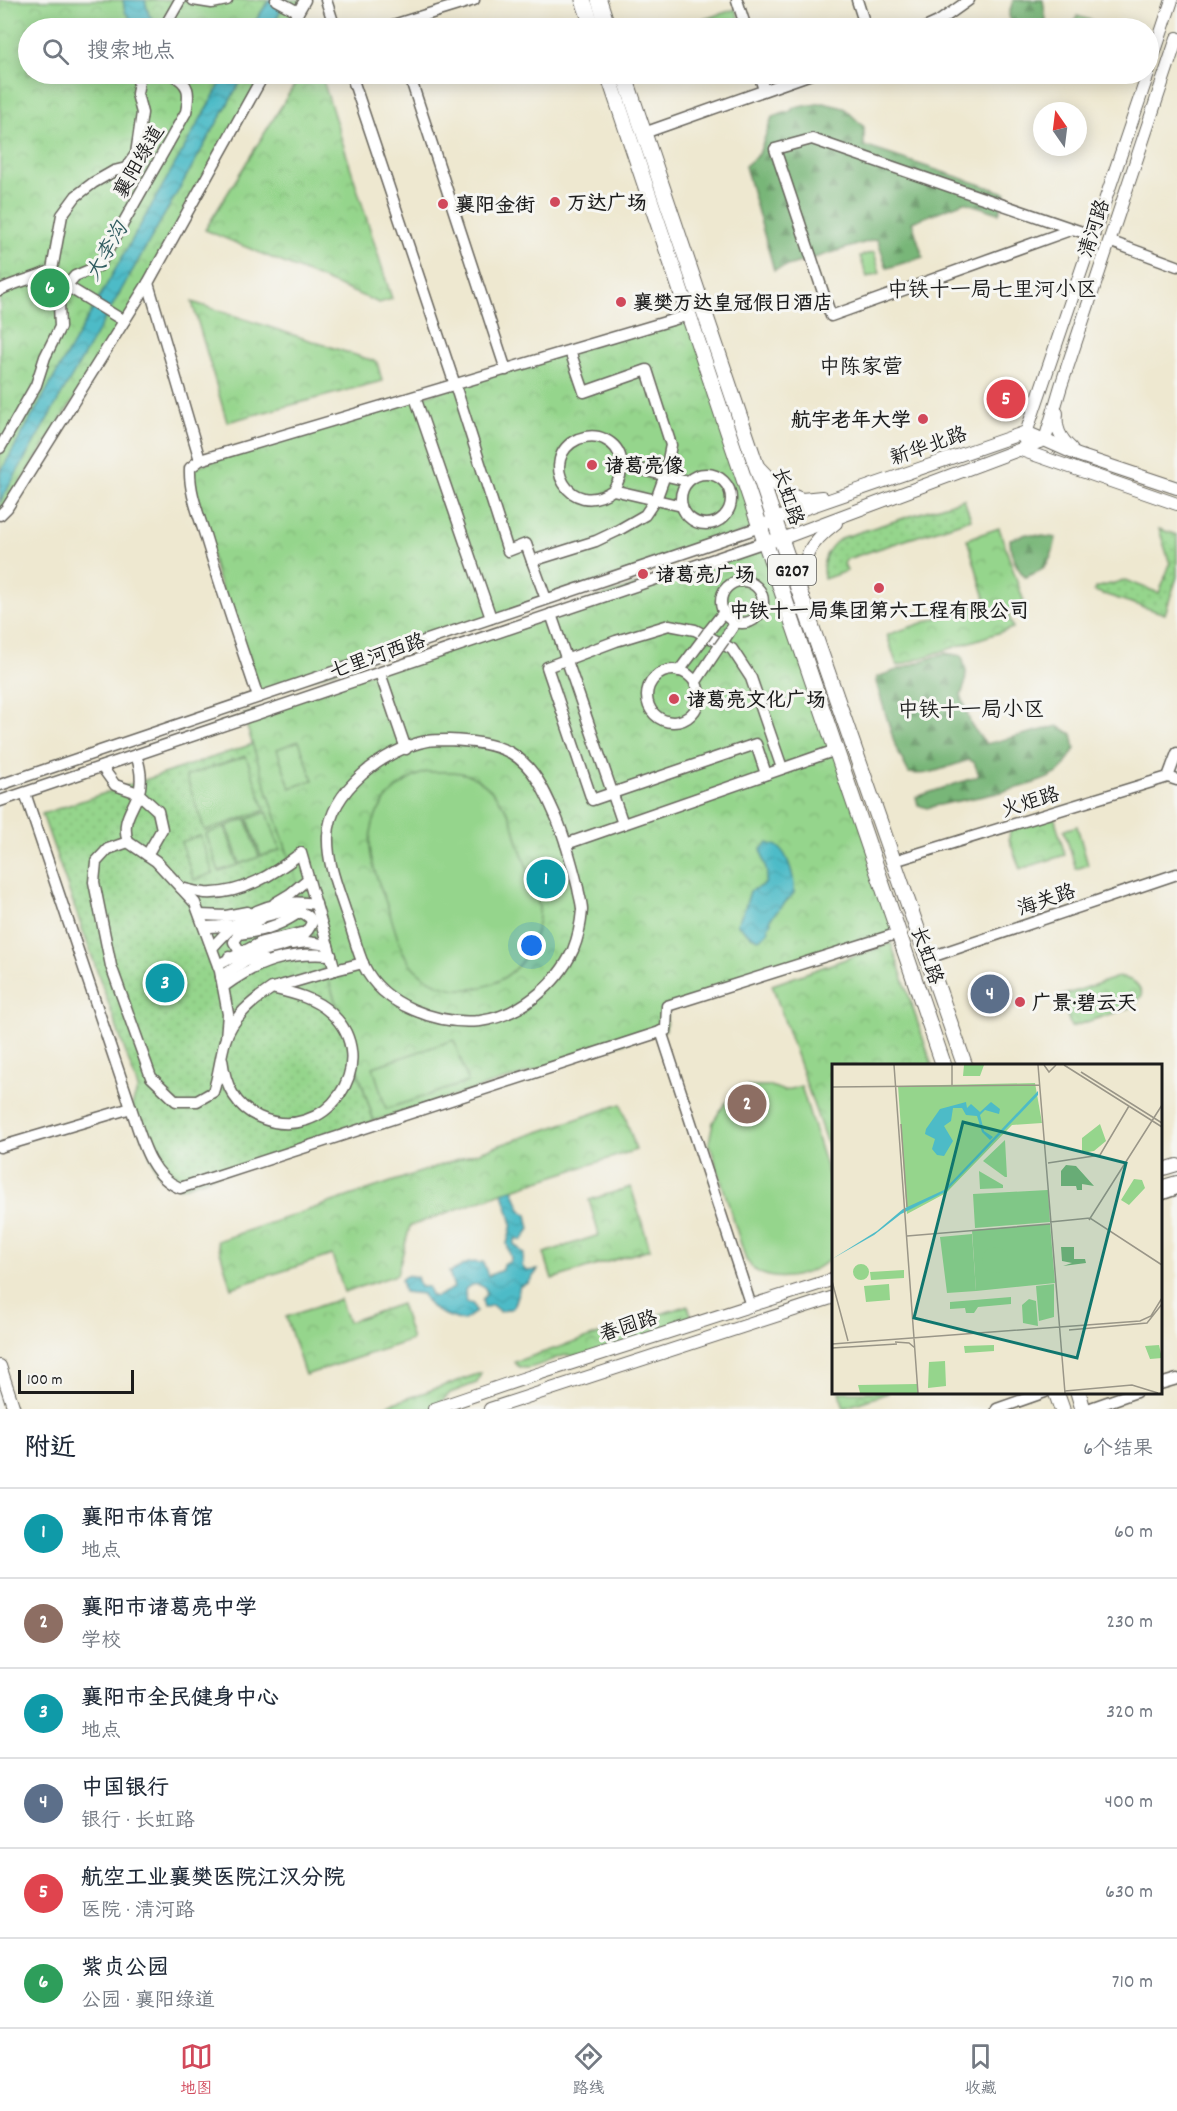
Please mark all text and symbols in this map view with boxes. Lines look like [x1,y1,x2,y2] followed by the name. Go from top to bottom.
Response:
[18,18,1159,84] search box
[39,35,72,68] icon: search
[87,37,175,68] text: 搜索地点
[1033,102,1087,156] north arrow
[108,121,173,204] street label: 襄阳绿道
[567,191,647,219] place label: 万达广场
[455,193,535,221] place label: 襄阳金街
[548,195,562,209] marker: 万达广场
[1073,195,1119,262] street label: 清河路
[436,197,450,211] marker: 襄阳金街
[80,216,138,287] water label: 大李沟
[31,266,70,310] pin: 6
[887,277,1097,307] district label: 中铁十一局七里河小区
[633,291,833,319] place label: 襄樊万达皇冠假日酒店
[614,295,628,309] marker: 襄樊万达皇冠假日酒店
[819,354,903,384] district label: 中陈家营
[986,376,1026,422] pin: 5
[791,408,911,436] place label: 航宇老年大学
[916,412,930,426] marker: 航宇老年大学
[887,421,972,474] street label: 新华北路
[604,454,684,482] place label: 诸葛亮像
[585,458,599,472] marker: 诸葛亮像
[764,464,809,531] street label: 长虹路
[768,555,816,585] road number: G207
[655,563,755,591] place label: 诸葛亮广场
[636,567,650,581] marker: 诸葛亮广场
[872,581,886,595] marker: 中铁十一局集团第六工程有限公司
[729,599,1029,627] place label: 中铁十一局集团第六工程有限公司
[326,628,431,687] street label: 七里河西路
[686,688,826,716] place label: 诸葛亮文化广场
[667,692,681,706] marker: 诸葛亮文化广场
[898,697,1045,727] district label: 中铁十一局小区
[998,781,1065,826] street label: 火炬路
[526,856,566,902] pin: 1
[1014,879,1081,925] street label: 海关路
[902,923,948,990] street label: 长虹路
[517,931,546,960] your location
[146,960,184,1006] pin: 3
[970,972,1010,1016] pin: 4
[1032,991,1137,1019] place label: 广景·碧云天
[1013,995,1027,1009] marker: 广景·碧云天
[832,1064,1162,1394] inset map
[728,1082,766,1126] pin: 2
[596,1305,663,1350] street label: 春园路
[18,1367,134,1394] scale bar
[27,1369,63,1392] text: 100 m
[24,1431,76,1468] text: 附近
[1083,1436,1153,1464] text: 6个结果
[81,1504,213,1535] text: 襄阳市体育馆
[41,1519,46,1547] text: 1
[1114,1519,1153,1547] text: 60 m
[81,1538,121,1566] text: 地点
[81,1594,257,1625] text: 襄阳市诸葛亮中学
[39,1609,48,1637] text: 2
[1106,1609,1153,1637] text: 230 m
[81,1628,121,1656] text: 学校
[81,1684,279,1715] text: 襄阳市全民健身中心
[39,1699,48,1727] text: 3
[1106,1699,1153,1727] text: 320 m
[81,1718,121,1746] text: 地点
[81,1774,169,1805] text: 中国银行
[39,1789,48,1817] text: 4
[1105,1789,1153,1817] text: 400 m
[81,1808,195,1836] text: 银行 · 长虹路
[81,1864,345,1895] text: 航空工业襄樊医院江汉分院
[39,1879,48,1907] text: 5
[1105,1879,1153,1907] text: 630 m
[81,1898,195,1926] text: 医院 · 清河路
[81,1954,169,1985] text: 紫贞公园
[39,1969,48,1997] text: 6
[1112,1969,1153,1997] text: 710 m
[81,1988,215,2016] text: 公园 · 襄阳绿道
[180,2040,213,2101] tab: 地图
[572,2040,605,2101] tab: 路线
[964,2040,997,2101] tab: 收藏

